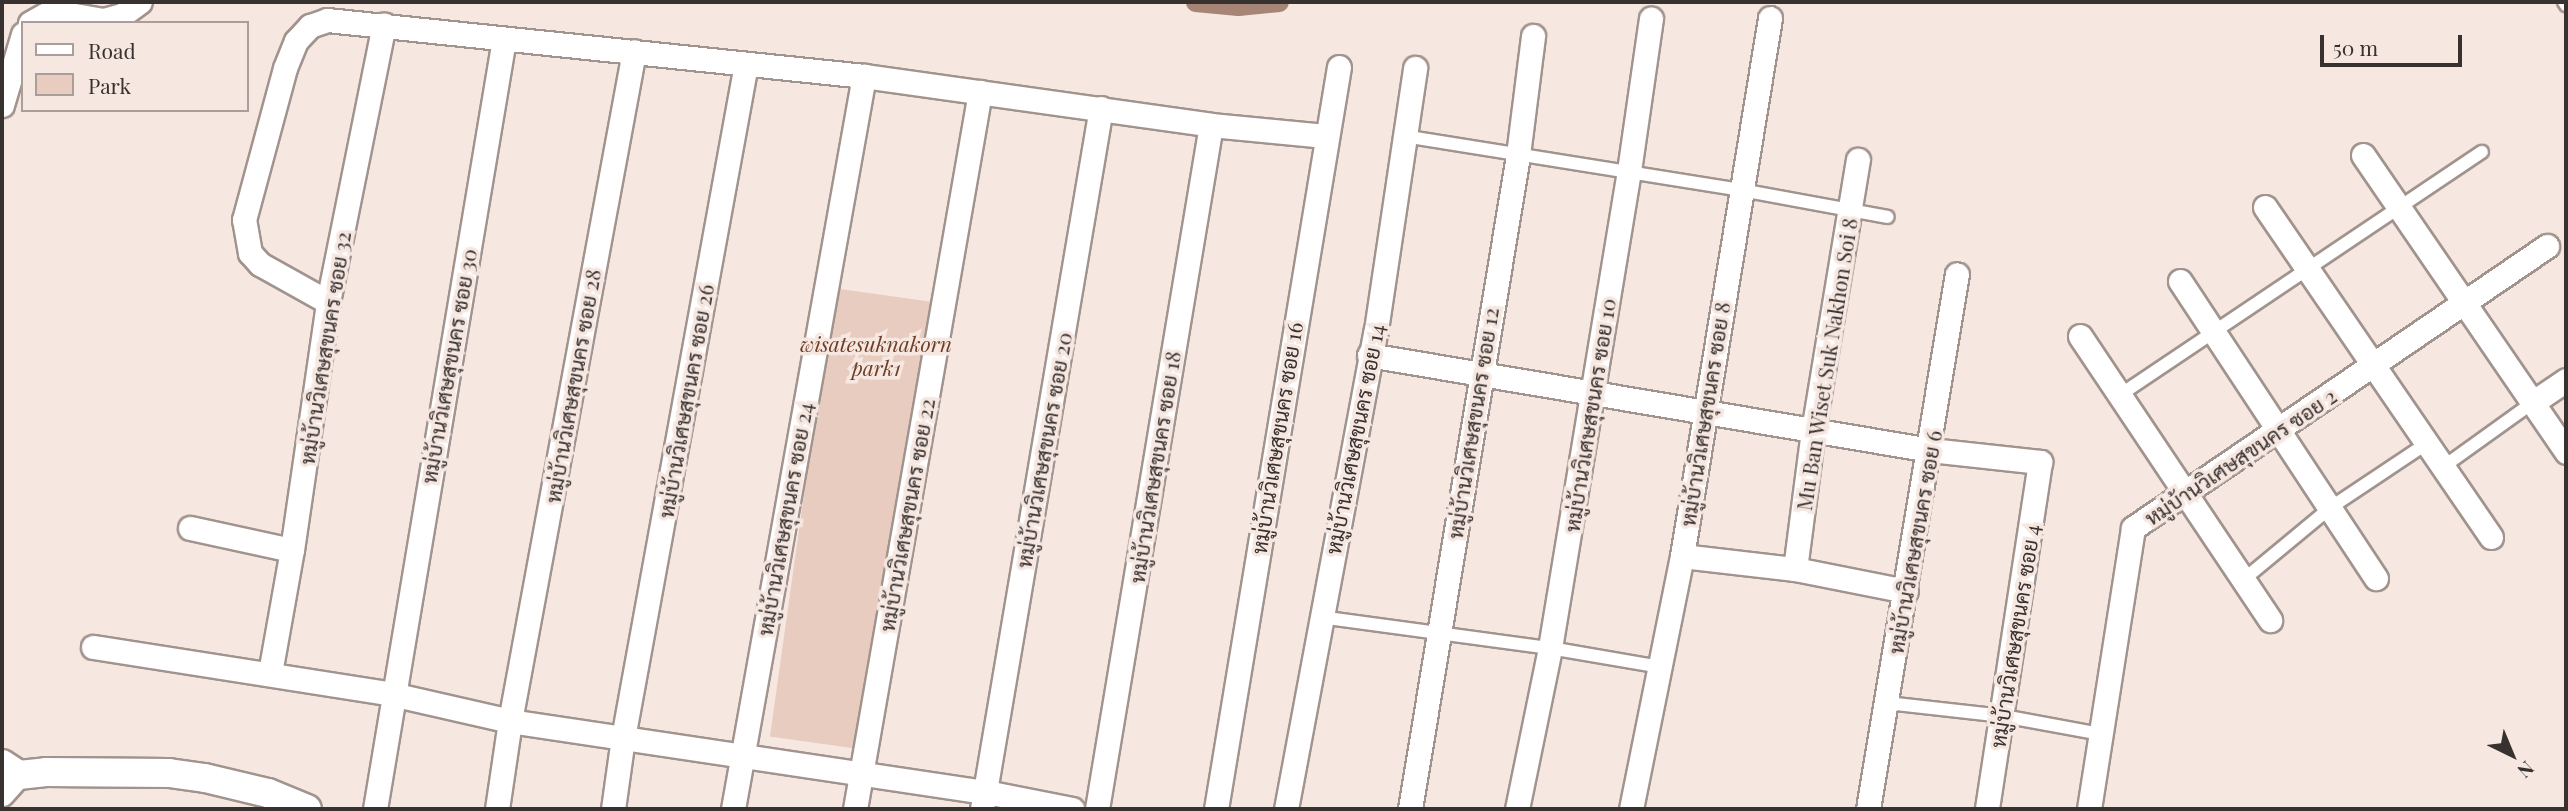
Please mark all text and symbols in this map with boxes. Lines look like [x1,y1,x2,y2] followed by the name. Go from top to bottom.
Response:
[21,21,248,112] legend
[2323,21,2465,65] scale bar
[2333,33,2378,61] text: 50 m
[88,36,136,64] text: Road
[88,71,131,99] text: Park
[1790,215,1862,513] street label: Mu Ban Wiset Suk Nakhon Soi 8
[293,230,355,466] street label: หมู่บ้านวิเศษสุขนคร ซอย 32
[415,247,481,485] street label: หมู่บ้านวิเศษสุขนคร ซอย 30
[539,267,605,505] street label: หมู่บ้านวิเศษสุขนคร ซอย 28
[652,282,718,520] street label: หมู่บ้านวิเศษสุขนคร ซอย 26
[1558,296,1620,534] street label: หมู่บ้านวิเศษสุขนคร ซอย 10
[1674,300,1734,528] street label: หมู่บ้านวิเศษสุขนคร ซอย 8
[1441,306,1503,540] street label: หมู่บ้านวิเศษสุขนคร ซอย 12
[1245,320,1307,556] street label: หมู่บ้านวิเศษสุขนคร ซอย 16
[1319,322,1389,556] street label: หมู่บ้านวิเศษสุขนคร ซอย 14
[800,330,952,380] park label: wisatesuknakorn park1
[1010,330,1076,570] street label: หมู่บ้านวิเศษสุขนคร ซอย 20
[1123,349,1185,585] street label: หมู่บ้านวิเศษสุขนคร ซอย 18
[2139,382,2341,530] street label: หมู่บ้านวิเศษสุขนคร ซอย 2
[873,397,939,633] street label: หมู่บ้านวิเศษสุขนคร ซอย 22
[751,400,817,638] street label: หมู่บ้านวิเศษสุขนคร ซอย 24
[1882,428,1946,656] street label: หมู่บ้านวิเศษสุขนคร ซอย 6
[1984,522,2044,750] street label: หมู่บ้านวิเศษสุขนคร ซอย 4
[2477,720,2547,790] north arrow
[2512,756,2540,785] text: N

